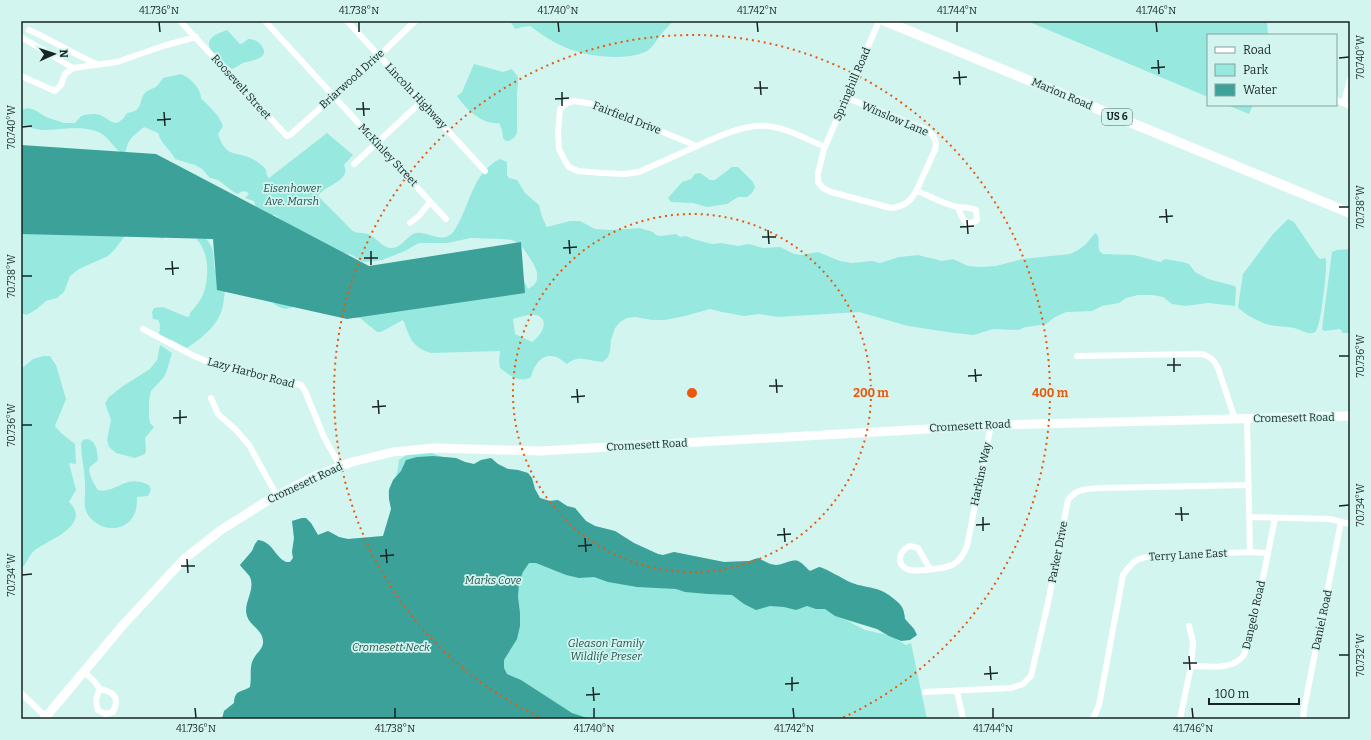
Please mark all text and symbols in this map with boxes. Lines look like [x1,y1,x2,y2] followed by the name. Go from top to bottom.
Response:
[139,5,179,17] text: 41.736°N
[339,5,379,17] text: 41.738°N
[538,5,578,17] text: 41.740°N
[737,5,777,17] text: 41.742°N
[937,5,977,17] text: 41.744°N
[1136,5,1176,17] text: 41.746°N
[34,34,74,74] north arrow
[1207,34,1337,106] legend
[1355,34,1367,79] text: 70.740°W
[1243,43,1271,57] text: Road
[831,45,873,123] street label: Springhill Road
[317,46,387,112] street label: Briarwood Drive
[57,49,70,59] text: N
[208,52,274,122] street label: Roosevelt Street
[382,61,450,132] street label: Lincoln Highway
[1243,63,1269,77] text: Park
[1030,75,1095,113] street label: Marion Road
[1243,83,1278,97] text: Water
[591,99,663,137] street label: Fairfield Drive
[860,99,930,139] street label: Winslow Lane
[6,104,18,149] text: 70.740°W
[1102,109,1132,125] road number: US 6
[356,121,420,189] street label: McKinley Street
[263,182,321,208] park label: Eisenhower Ave. Marsh
[1355,185,1367,229] text: 70.738°W
[6,254,18,298] text: 70.738°W
[1355,334,1367,378] text: 70.736°W
[206,355,297,391] street label: Lazy Harbor Road
[685,386,699,400] centre of rings
[853,386,889,400] text: 200 m
[1032,386,1069,400] text: 400 m
[6,403,18,447] text: 70.736°W
[1253,411,1335,425] street label: Cromesett Road
[929,417,1012,435] street label: Cromesett Road
[606,436,689,454] street label: Cromesett Road
[968,441,994,507] street label: Harkins Way
[265,460,345,506] street label: Cromesett Road
[1355,483,1367,526] text: 70.734°W
[1046,520,1070,584] street label: Parker Drive
[1148,546,1228,564] street label: Terry Lane East
[6,553,18,596] text: 70.734°W
[465,574,522,587] park label: Marks Cove
[1240,579,1268,651] street label: Dangelo Road
[1309,588,1335,651] street label: Daniel Road
[1355,633,1367,676] text: 70.732°W
[568,637,646,663] park label: Gleason Family Wildlife Preser
[352,641,431,654] park label: Cromesett Neck
[1209,680,1299,706] scale bar
[1215,687,1250,701] text: 100 m
[176,723,216,735] text: 41.736°N
[375,723,415,735] text: 41.738°N
[574,723,614,735] text: 41.740°N
[774,723,814,735] text: 41.742°N
[973,723,1013,735] text: 41.744°N
[1173,723,1213,735] text: 41.746°N

